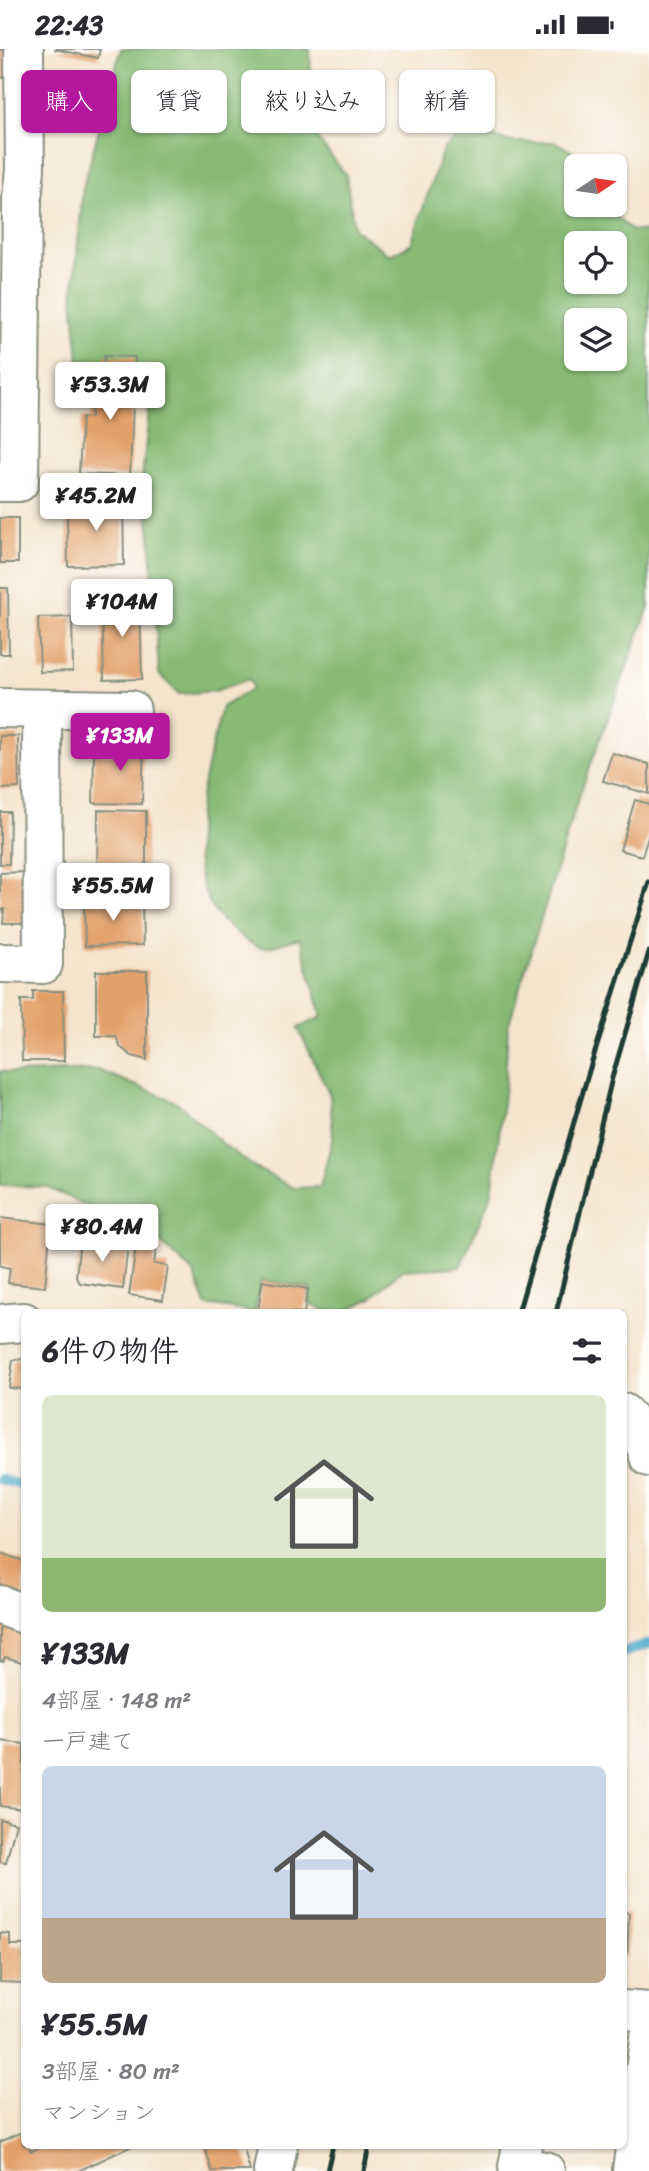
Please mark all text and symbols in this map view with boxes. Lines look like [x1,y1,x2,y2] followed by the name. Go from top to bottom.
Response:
[35,2,103,48] text: 22:43
[21,70,117,133] chip: 購入
[131,70,227,133] chip: 賃貸
[241,70,385,133] chip: 絞り込み
[399,70,495,133] chip: 新着
[564,154,626,217] north arrow
[564,154,627,371] map controls
[564,231,627,294] button: locate
[564,308,627,371] button: layers
[53,363,167,422] pin: ¥53.3M
[71,364,149,405] text: ¥53.3M
[39,473,153,533] pin: ¥45.2M
[56,475,136,516] text: ¥45.2M
[73,579,171,639] pin: ¥104M
[87,581,157,622] text: ¥104M
[71,713,169,773] pin: ¥133M
[87,715,153,756] text: ¥133M
[56,863,170,923] pin: ¥55.5M
[73,865,153,906] text: ¥55.5M
[45,1205,159,1264] pin: ¥80.4M
[61,1206,143,1247] text: ¥80.4M
[42,1324,179,1378] text: 6件の物件
[568,1332,606,1370] icon: filters
[261,1441,387,1567] icon: home
[42,1626,129,1680] text: ¥133M
[42,1680,191,1721] text: 4部屋 · 148 m²
[42,1721,134,1762] text: 一戸建て
[261,1812,387,1938] icon: home
[42,1997,147,2051] text: ¥55.5M
[42,2051,180,2092] text: 3部屋 · 80 m²
[42,2092,156,2133] text: マンション

